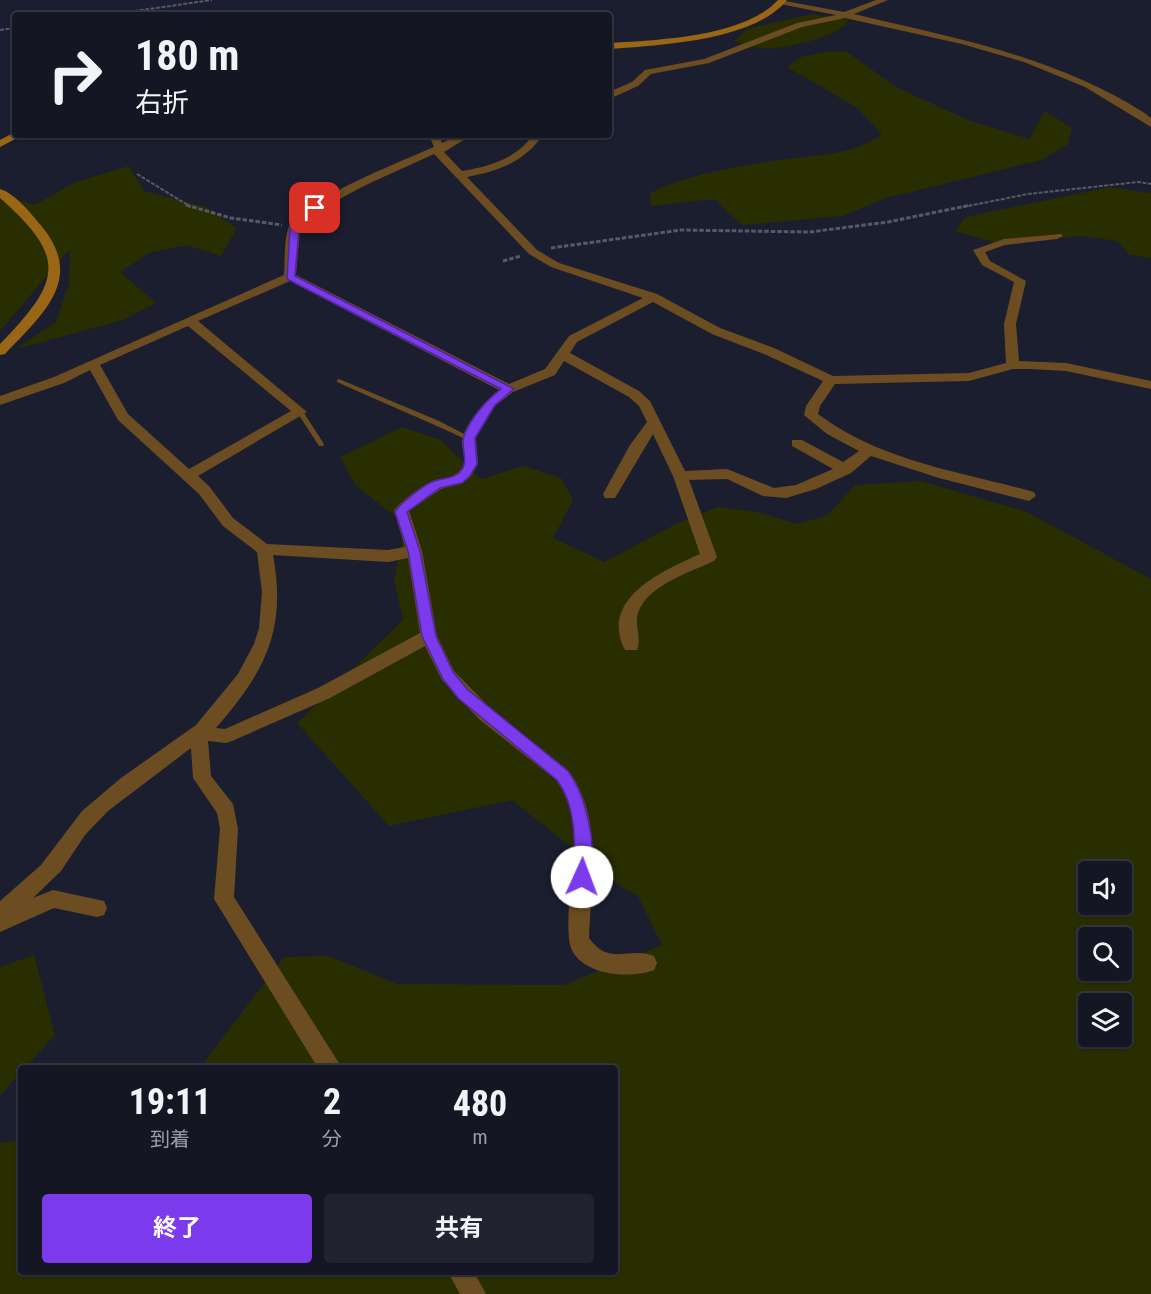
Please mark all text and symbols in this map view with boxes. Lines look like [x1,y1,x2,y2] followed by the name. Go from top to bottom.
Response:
[135,31,240,80] text: 180 m
[36,36,114,114] icon: right
[135,87,189,119] text: 右折
[289,182,340,233] pin
[298,191,331,224] icon: arrive
[550,845,614,909] position arrow
[1078,861,1132,1047] map controls
[1078,861,1132,915] button: sound
[1078,927,1132,981] button: search
[1078,993,1132,1047] button: layers
[129,1081,211,1123] text: 19:11
[323,1081,341,1123] text: 2
[453,1083,507,1125] text: 480
[472,1125,488,1149] text: m
[150,1127,190,1151] text: 到着
[322,1127,342,1151] text: 分
[42,1194,312,1263] button: 終了
[324,1194,594,1263] button: 共有

